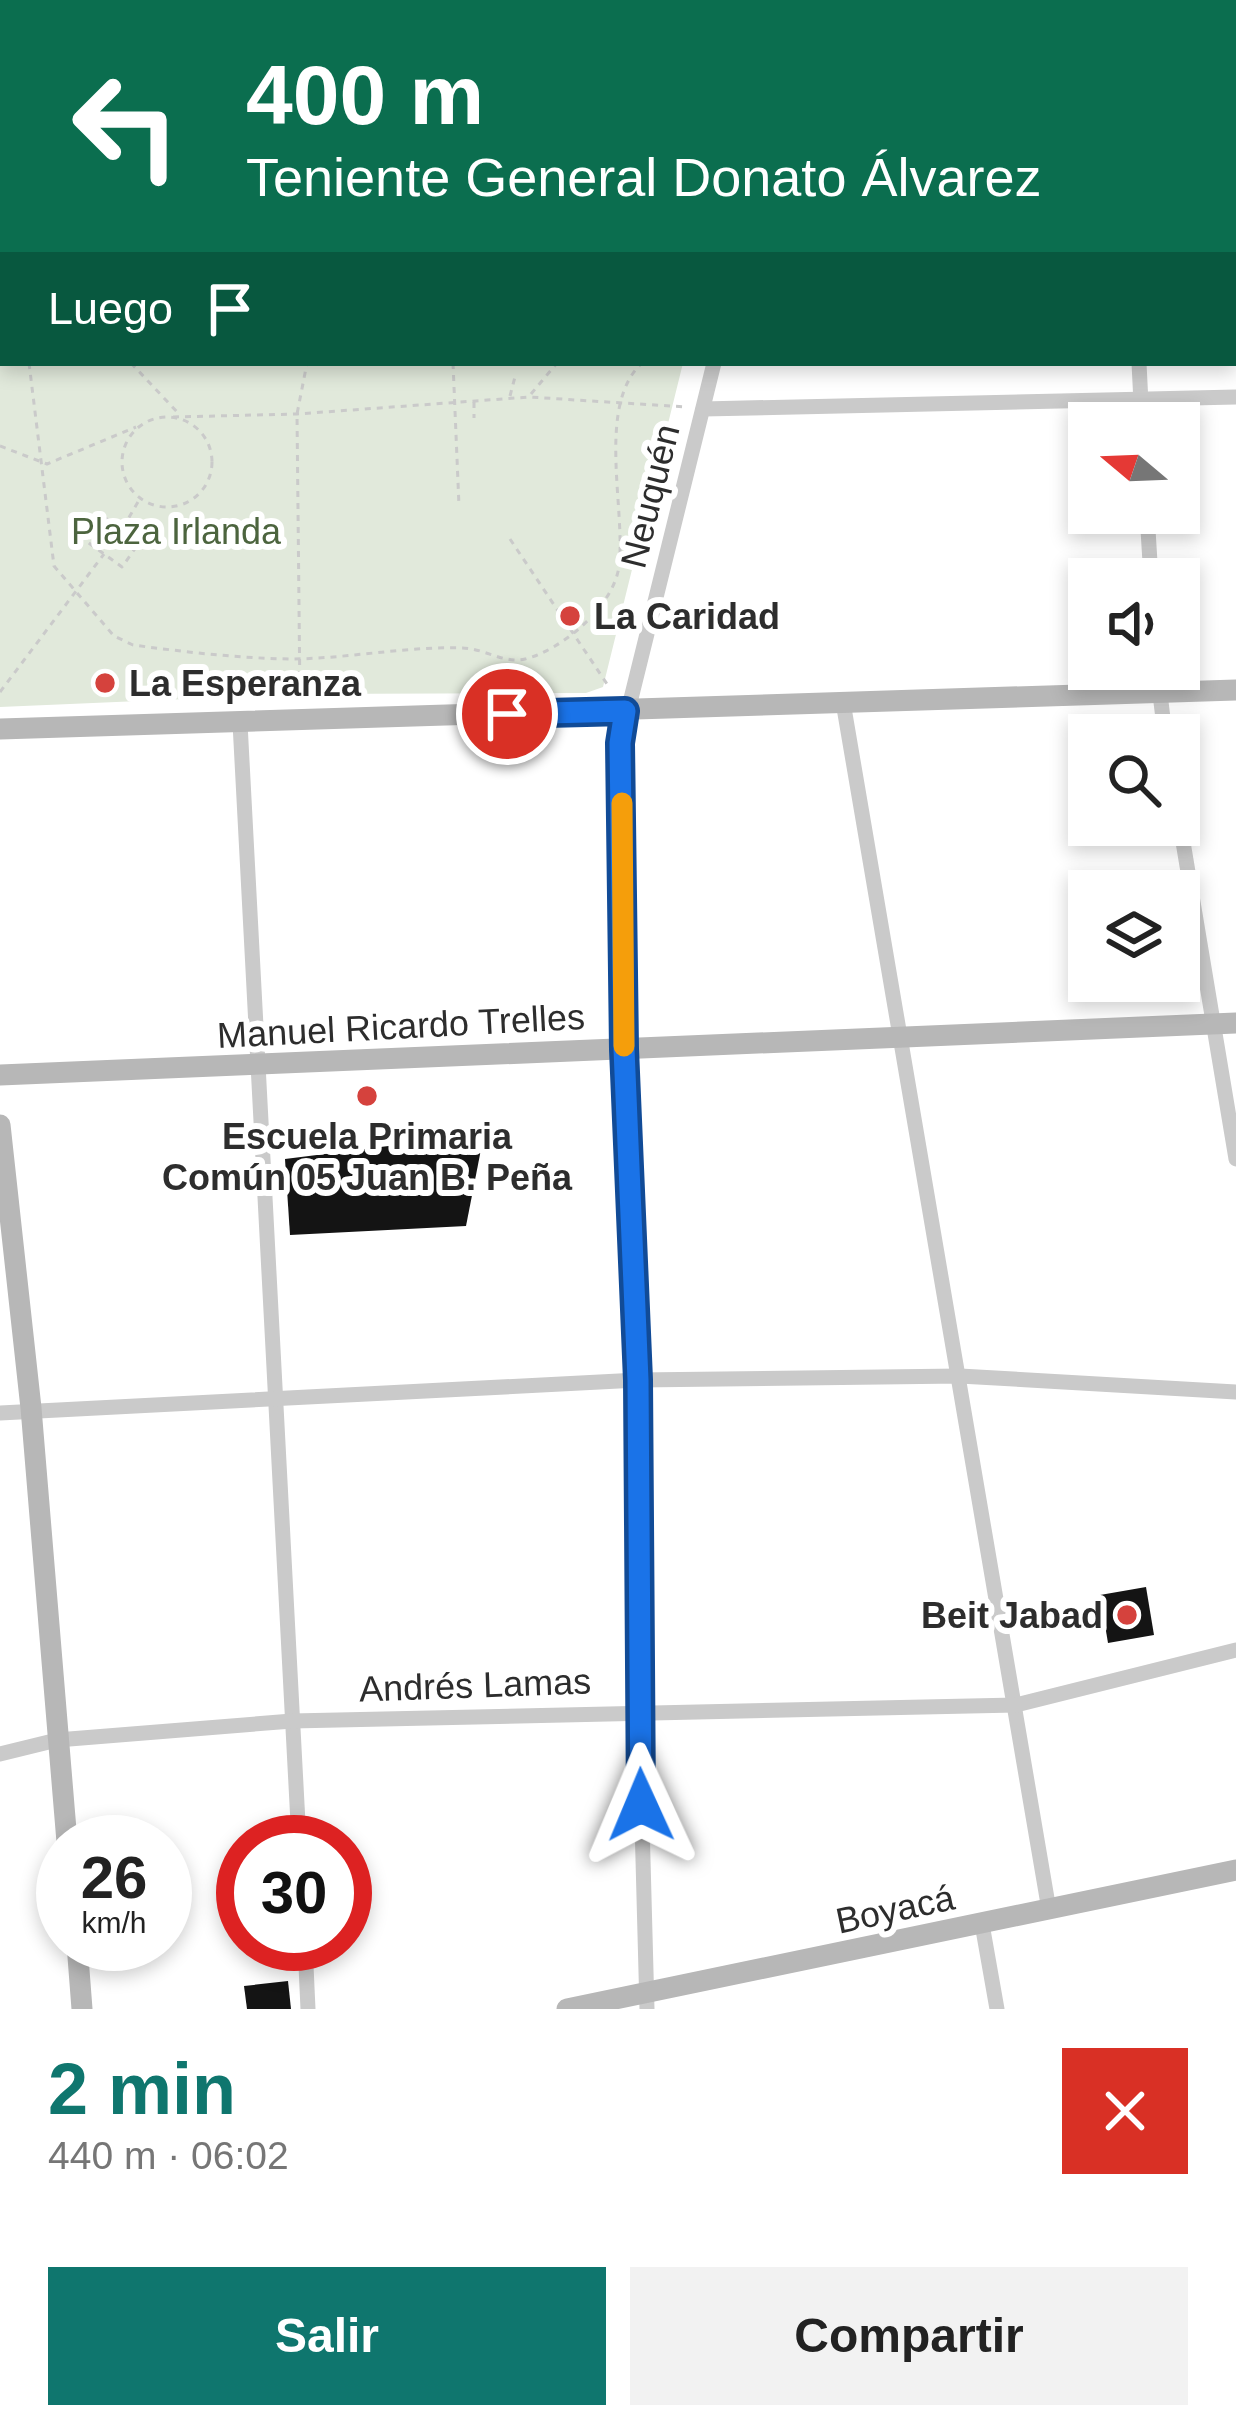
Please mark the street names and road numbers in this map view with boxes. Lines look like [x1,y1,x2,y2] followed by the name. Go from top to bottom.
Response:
[612,420,688,572] street label: Neuquén
[216,996,586,1056] street label: Manuel Ricardo Trelles
[358,1660,592,1710] street label: Andrés Lamas
[832,1876,959,1942] street label: Boyacá

